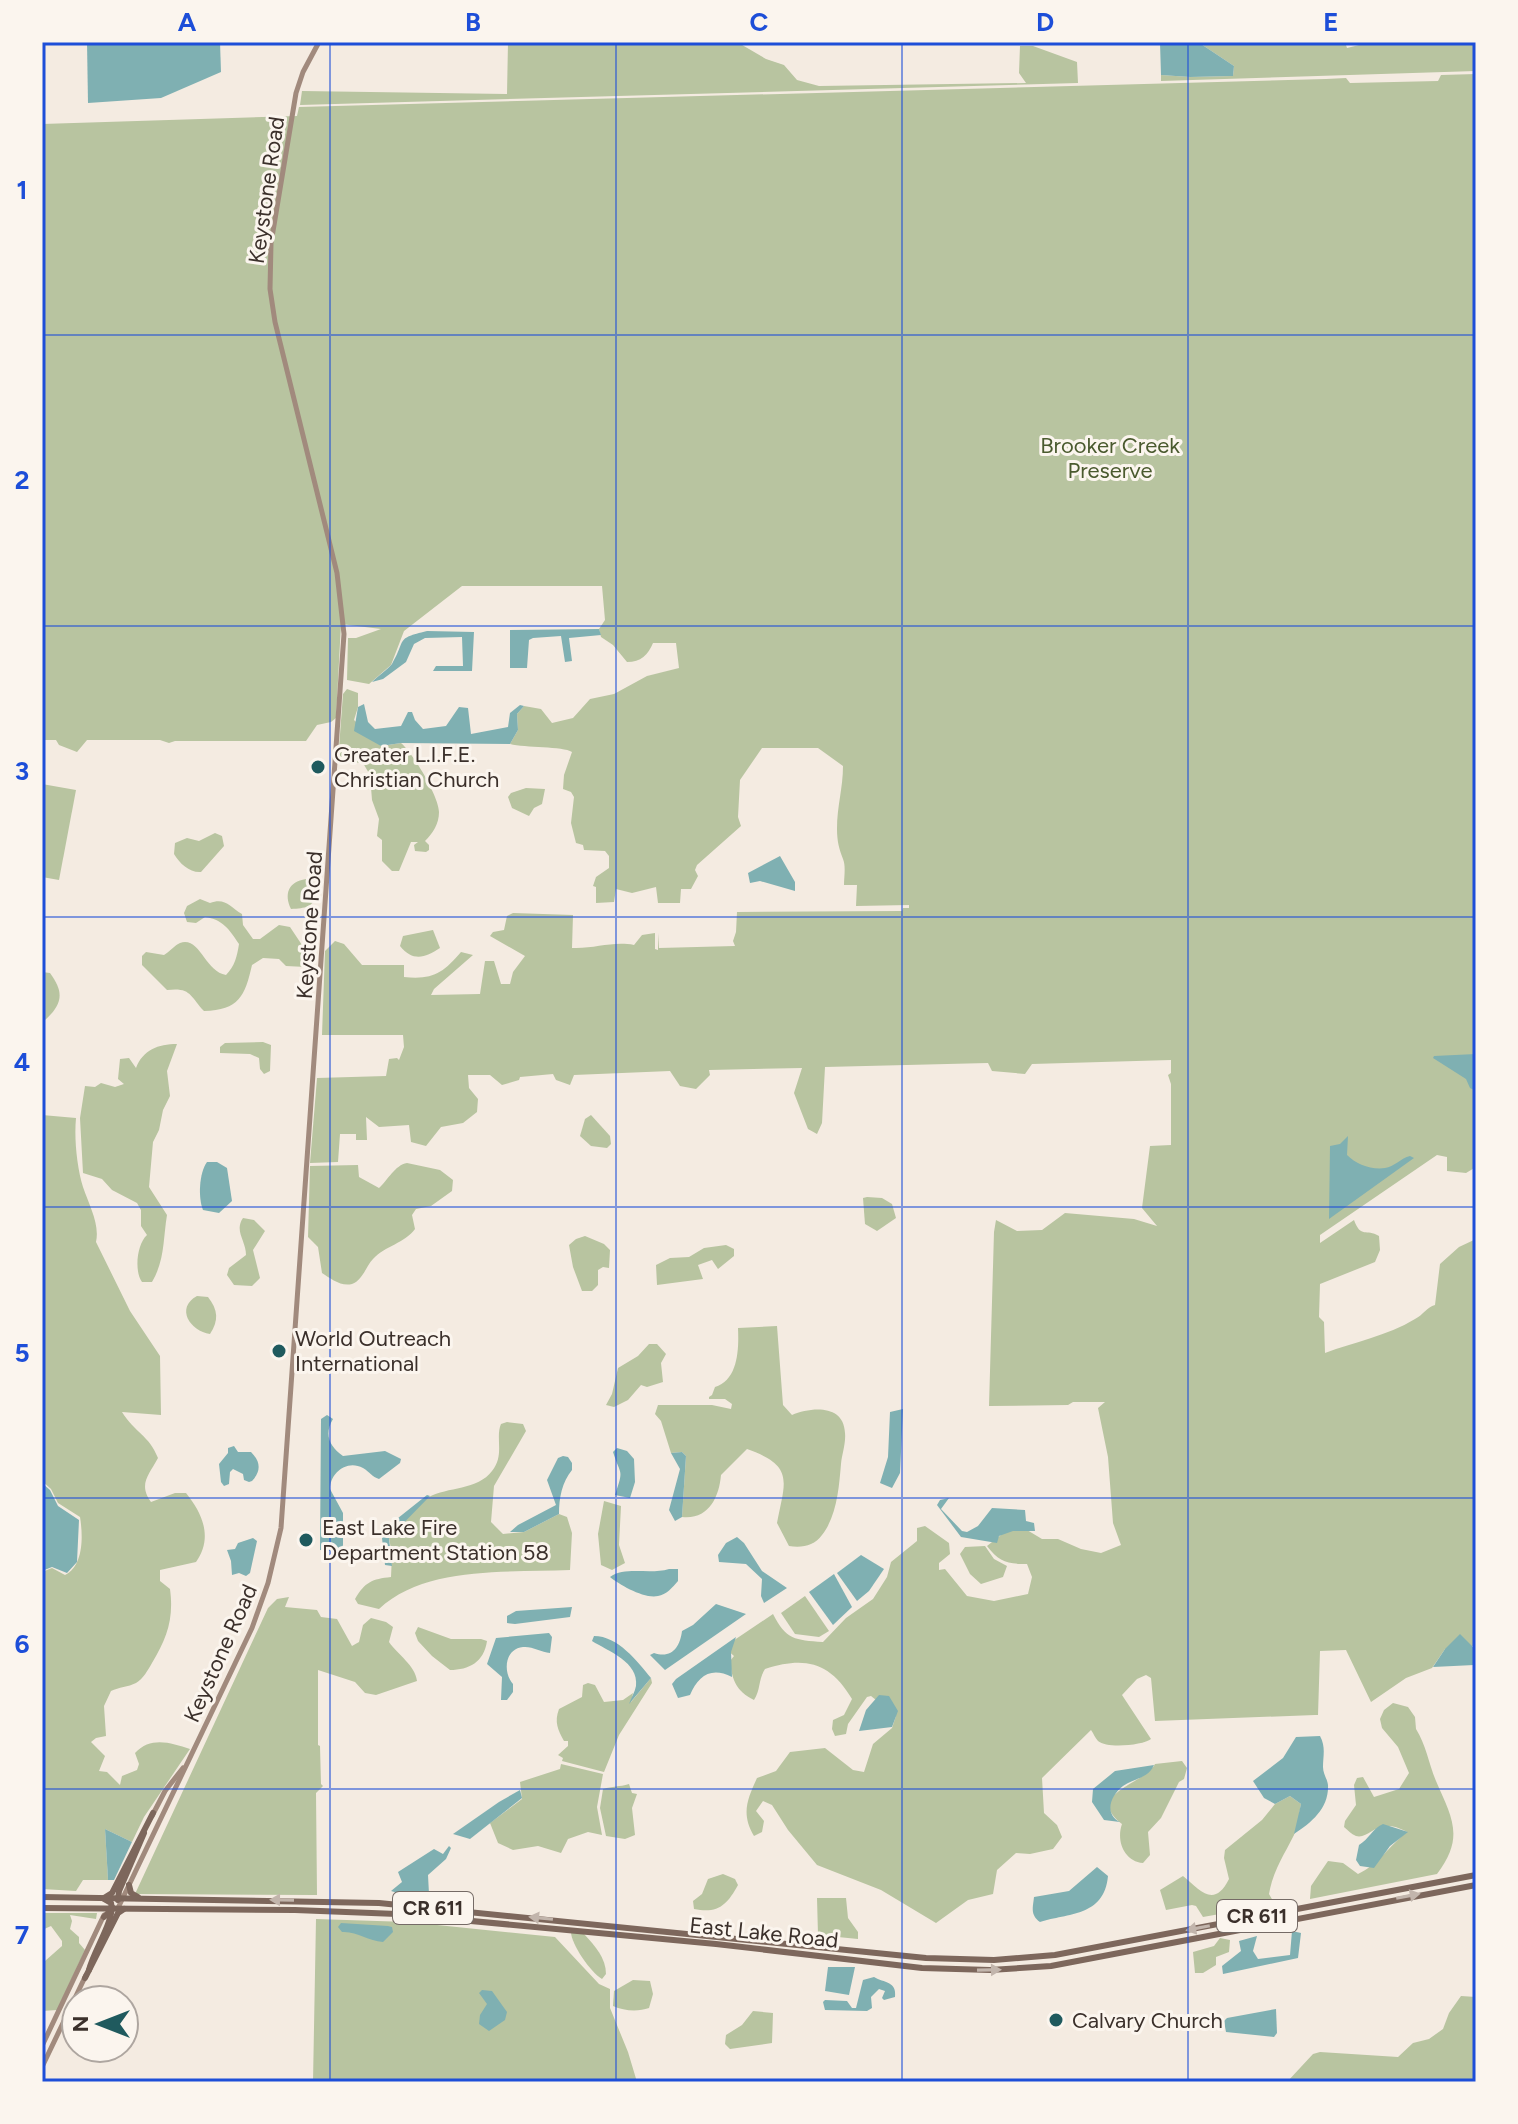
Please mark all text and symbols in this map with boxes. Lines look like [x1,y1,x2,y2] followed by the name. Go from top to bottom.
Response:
[178,6,197,38] text: A
[465,6,481,38] text: B
[750,6,769,38] text: C
[1036,6,1054,38] text: D
[1323,6,1339,38] text: E
[243,115,290,265] street label: Keystone Road
[17,174,27,206] text: 1
[1040,432,1180,484] park label: Brooker Creek Preserve
[14,464,30,496] text: 2
[334,741,499,793] place label: Greater L.I.F.E. Christian Church
[15,755,29,787] text: 3
[309,758,327,776] marker: Greater L.I.F.E. Christian Church
[291,850,328,1000] street label: Keystone Road
[14,1046,30,1078] text: 4
[295,1325,451,1377] place label: World Outreach International
[14,1337,30,1369] text: 5
[270,1342,288,1360] marker: World Outreach International
[322,1514,549,1566] place label: East Lake Fire Department Station 58
[297,1531,315,1549] marker: East Lake Fire Department Station 58
[178,1580,263,1726] street label: Keystone Road
[14,1628,30,1660] text: 6
[1396,1889,1421,1902] one-way arrow
[393,1892,473,1924] road number: CR 611
[269,1894,294,1906] one-way arrow
[1217,1900,1297,1932] road number: CR 611
[688,1911,840,1954] street label: East Lake Road
[528,1912,553,1925] one-way arrow
[15,1919,29,1951] text: 7
[1186,1922,1211,1934] one-way arrow
[977,1963,1002,1976] one-way arrow
[60,1984,140,2064] north arrow
[1072,2007,1223,2034] place label: Calvary Church
[1047,2011,1065,2029] marker: Calvary Church
[67,2015,94,2033] text: N

